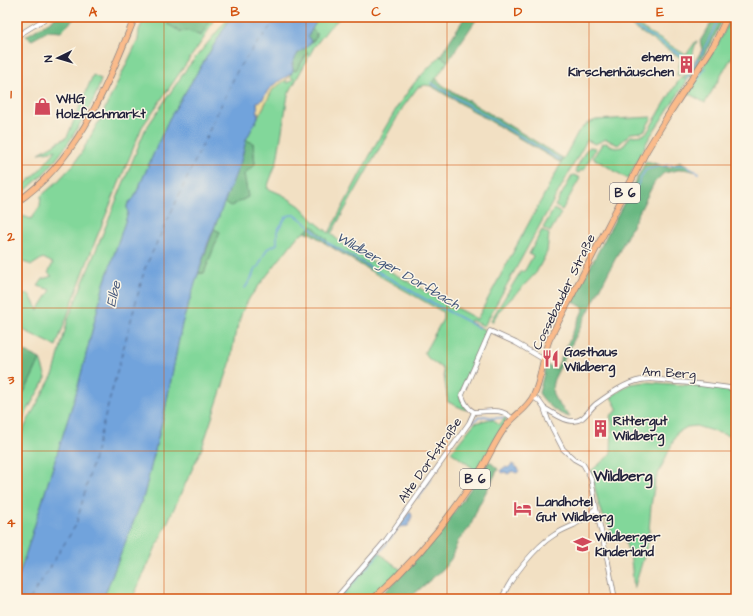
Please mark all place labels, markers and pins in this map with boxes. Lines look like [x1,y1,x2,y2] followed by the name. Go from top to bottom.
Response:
[568,48,674,81] place label: ehem. Kirschenhäuschen
[677,54,697,74] building icon: ehem. Kirschenhäuschen
[55,90,147,123] place label: WHG Holzfachmarkt
[33,96,53,116] shop icon: WHG Holzfachmarkt
[563,343,618,378] place label: Gasthaus Wildberg
[541,349,561,369] restaurant icon: Gasthaus Wildberg
[612,412,668,447] place label: Rittergut Wildberg
[590,418,610,438] building icon: Rittergut Wildberg
[536,493,613,528] place label: Landhotel Gut Wildberg
[513,499,533,519] hotel icon: Landhotel Gut Wildberg
[594,528,661,561] place label: Wildberger Kinderland
[572,534,592,554] school or university icon: Wildberger Kinderland

